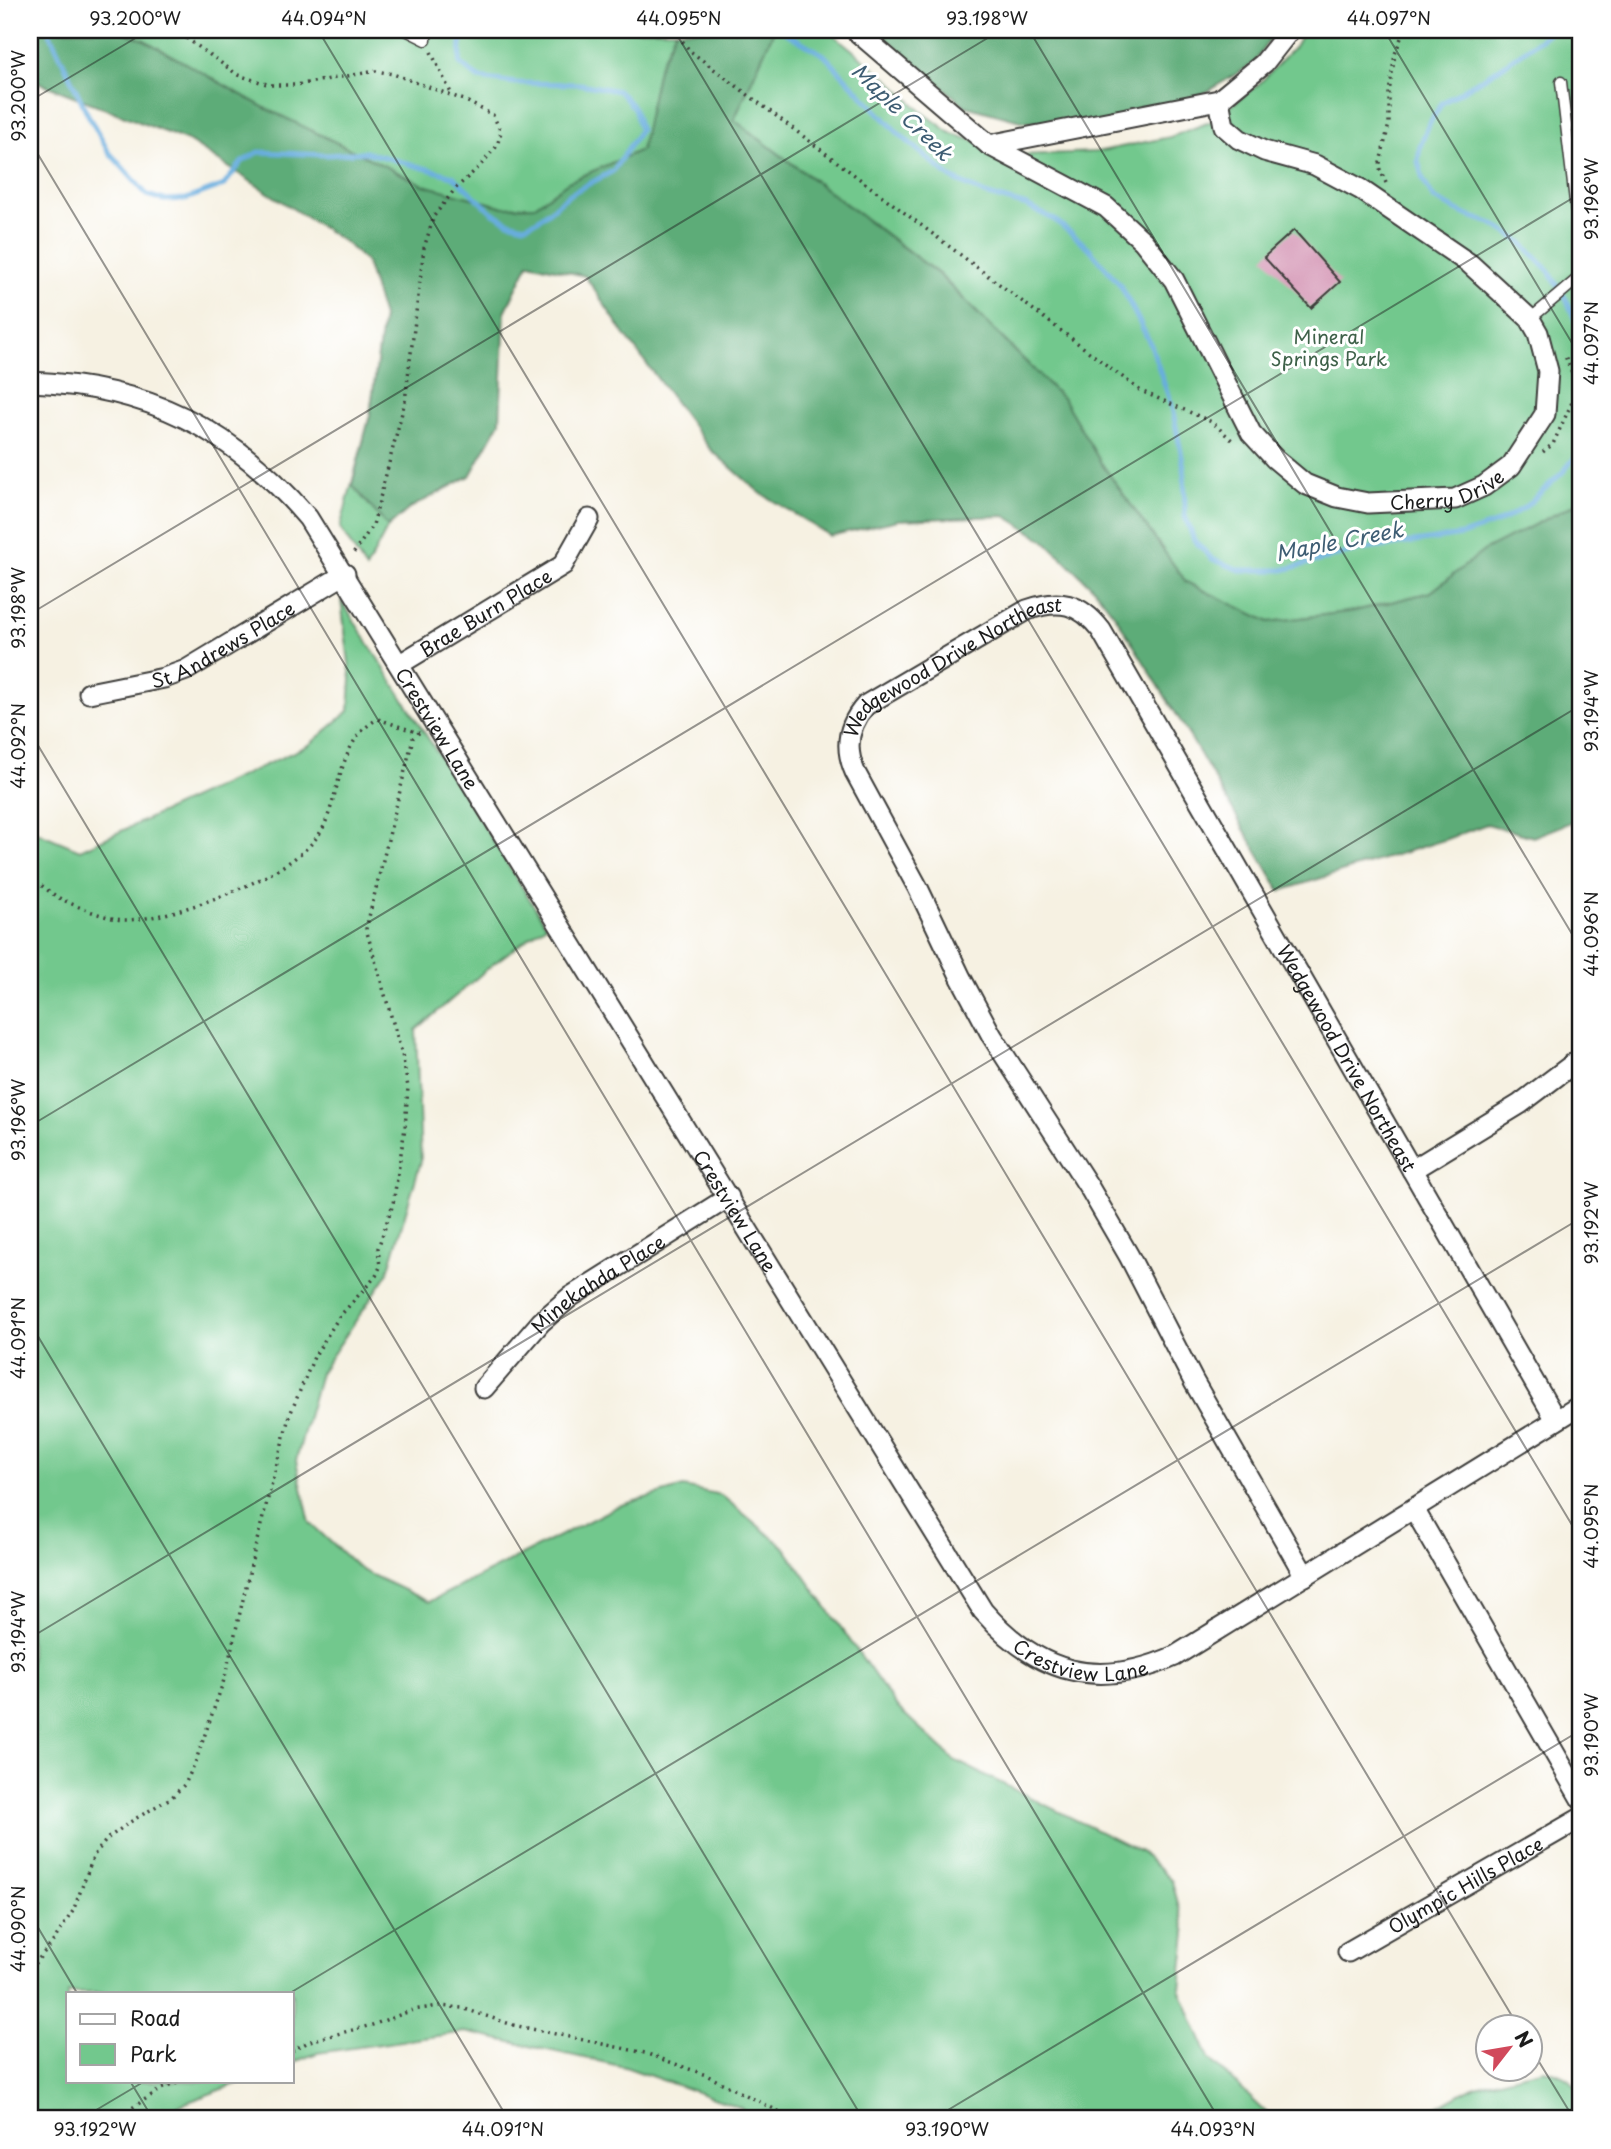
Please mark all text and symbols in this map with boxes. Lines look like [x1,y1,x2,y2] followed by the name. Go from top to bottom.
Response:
[89,4,181,31] text: 93.200°W
[281,4,367,31] text: 44.094°N
[636,4,722,31] text: 44.095°N
[946,4,1029,31] text: 93.198°W
[1347,4,1431,31] text: 44.097°N
[4,50,31,142] text: 93.200°W
[845,55,962,168] water label: Maple Creek
[1577,157,1604,240] text: 93.196°W
[1577,301,1604,385] text: 44.097°N
[1271,322,1388,372] park label: Mineral Springs Park
[1389,462,1509,516] street label: Cherry Drive
[1272,512,1407,568] water label: Maple Creek
[414,561,557,663] street label: Brae Burn Place
[4,566,31,649] text: 93.198°W
[836,590,1063,740] street label: Wedgewood Drive Northeast
[149,594,300,694] street label: St Andrews Place
[389,662,486,795] street label: Crestview Lane
[1577,669,1604,752] text: 93.194°W
[4,703,31,789] text: 44.092°N
[1577,891,1604,977] text: 44.096°N
[1271,939,1424,1177] street label: Wedgewood Drive Northeast
[4,1078,31,1161] text: 93.196°W
[687,1144,784,1277] street label: Crestview Lane
[1577,1181,1604,1264] text: 93.192°W
[524,1227,670,1339] street label: Minekahda Place
[4,1297,31,1379] text: 44.091°N
[1577,1483,1604,1569] text: 44.095°N
[4,1590,31,1673] text: 93.194°W
[1008,1631,1151,1688] street label: Crestview Lane
[1577,1692,1604,1777] text: 93.190°W
[1382,1829,1548,1940] street label: Olympic Hills Place
[4,1885,31,1973] text: 44.090°N
[66,1992,294,2082] legend
[130,2001,181,2033] text: Road
[1474,2012,1544,2082] north arrow
[1509,2025,1540,2052] text: N
[130,2037,177,2069] text: Park
[54,2115,137,2142] text: 93.192°W
[462,2115,544,2142] text: 44.091°N
[905,2115,990,2142] text: 93.190°W
[1170,2115,1256,2142] text: 44.093°N

